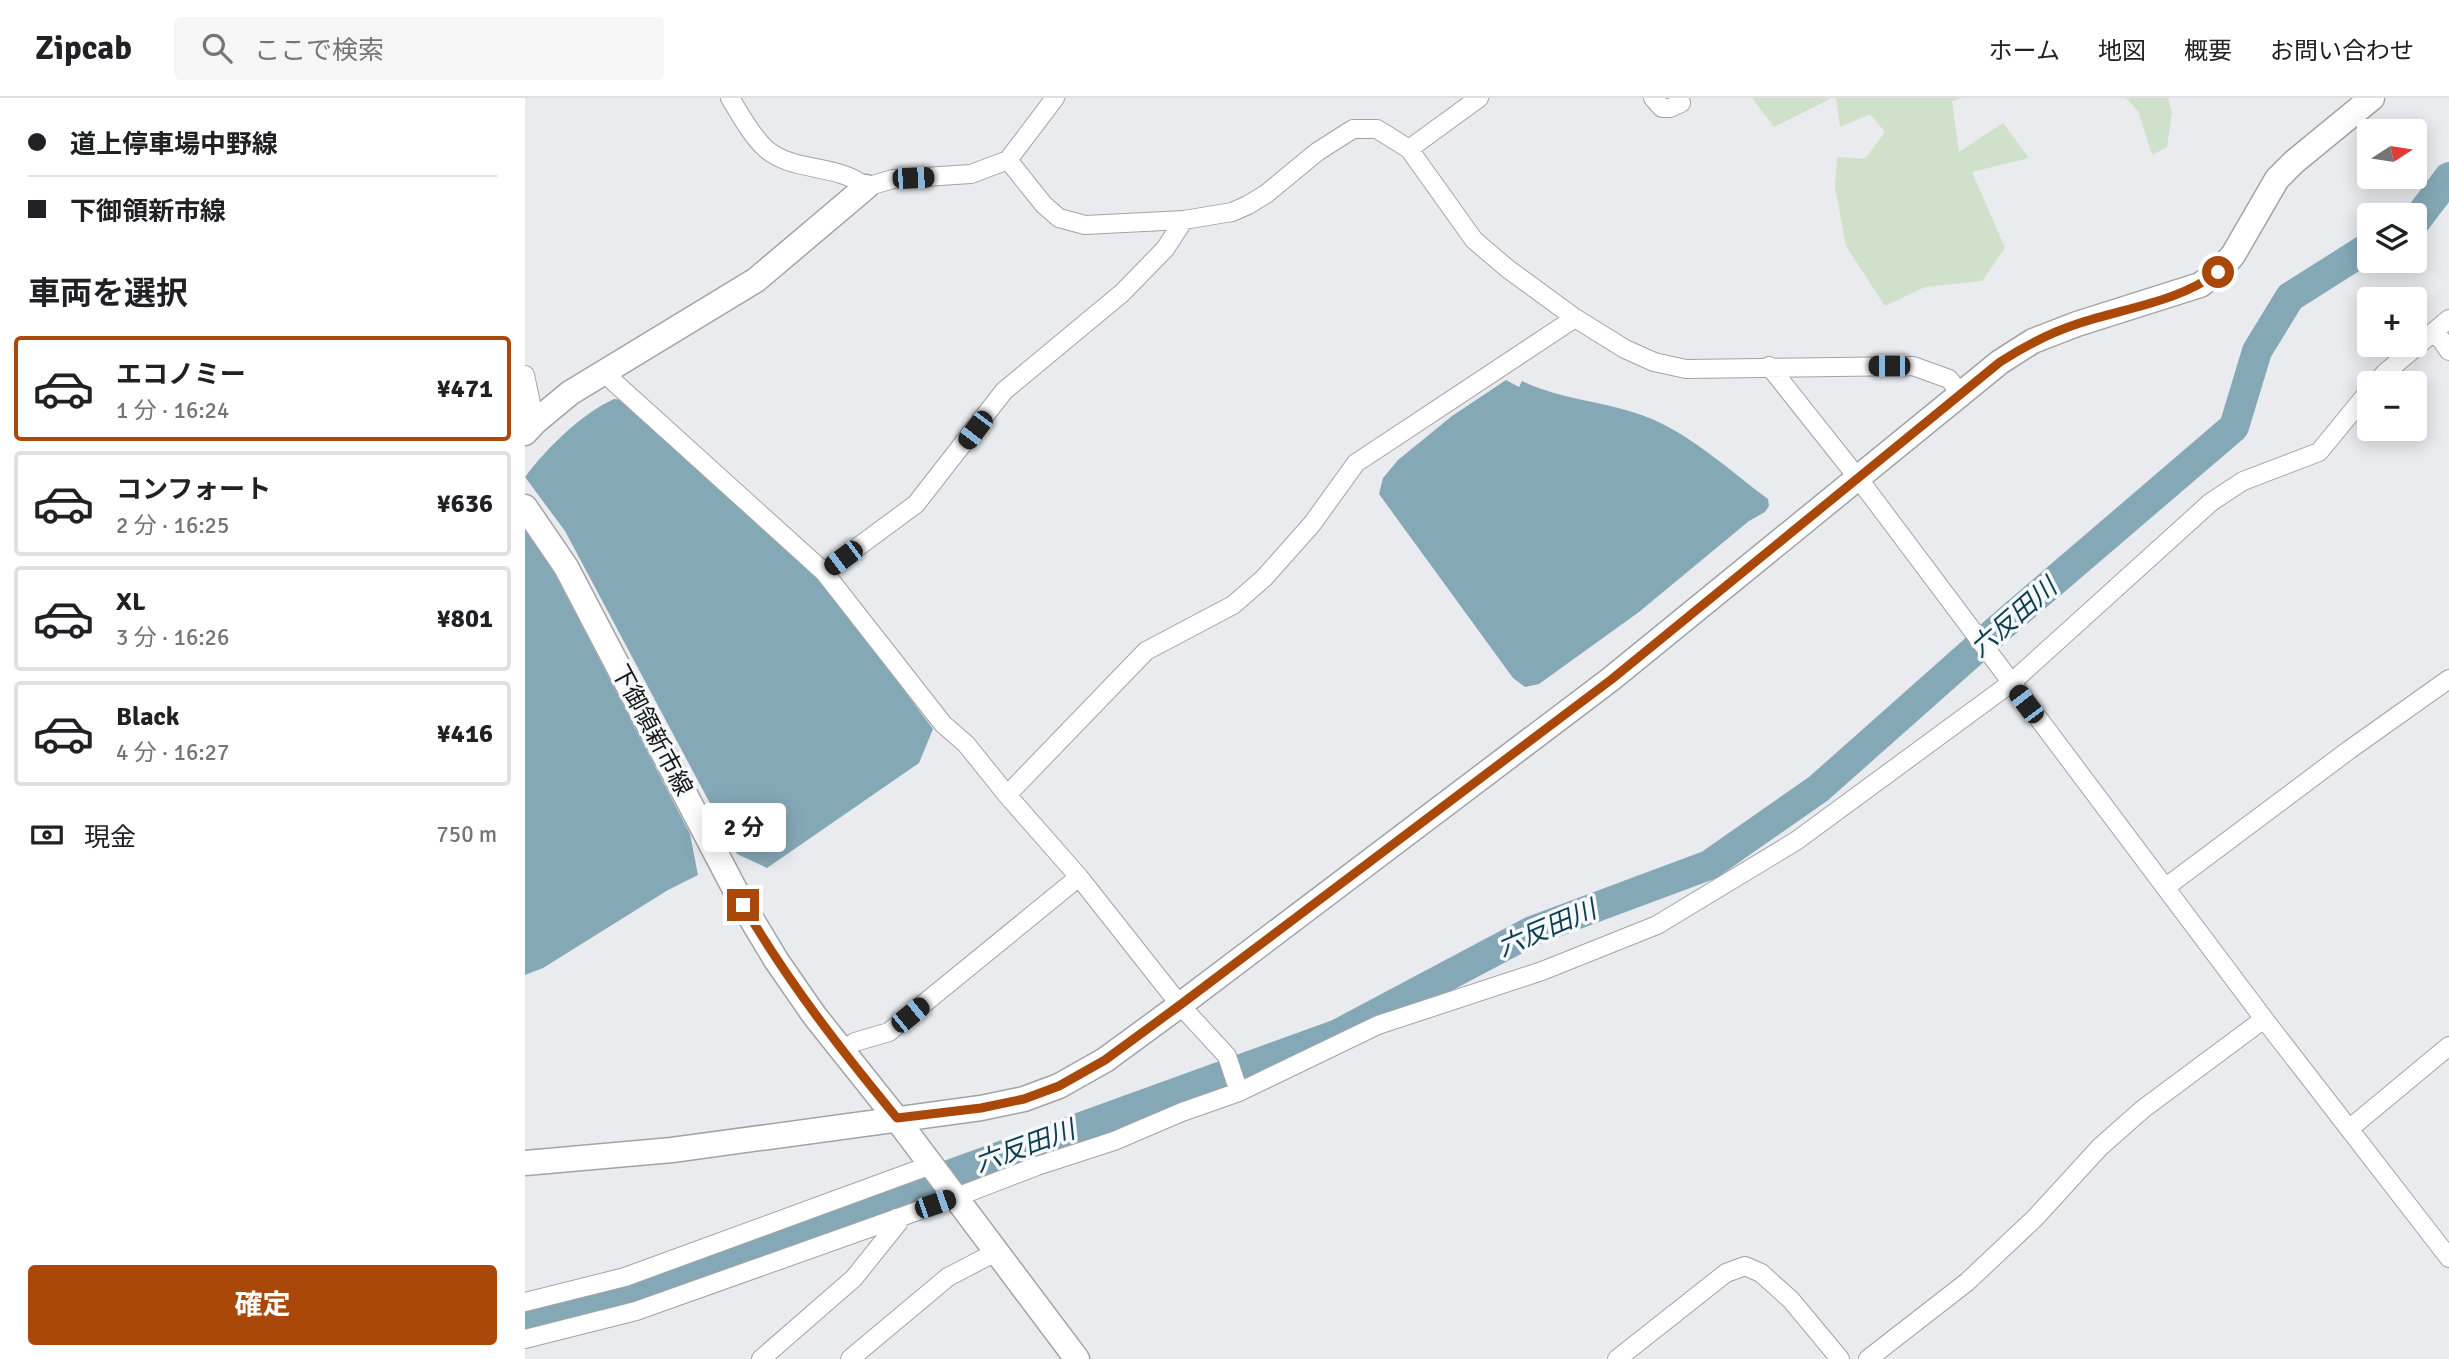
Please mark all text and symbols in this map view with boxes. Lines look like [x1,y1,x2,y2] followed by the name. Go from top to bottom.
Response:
[174,17,664,80] search box
[35,28,132,69] text: Zipcab
[198,29,236,67] icon: search
[254,35,384,67] text: ここで検索
[1989,36,2060,66] text: ホーム
[2098,36,2146,66] text: 地図
[2184,36,2232,66] text: 概要
[2270,36,2414,66] text: お問い合わせ
[2357,119,2427,189] north arrow
[2357,119,2427,441] map controls
[70,129,278,161] text: 道上停車場中野線
[892,167,935,189] car
[70,196,226,228] text: 下御領新市線
[2357,203,2427,273] button: layers
[2202,256,2234,288] route start
[28,274,188,313] text: 車両を選択
[2357,287,2427,357] button: +
[1869,356,1911,377] car
[32,357,95,420] icon: car
[116,359,246,391] text: エコノミー
[2357,371,2427,441] button: −
[437,373,493,405] text: ¥471
[116,396,229,425] text: 1 分 · 16:24
[954,407,997,453] car
[32,472,95,535] icon: car
[116,474,271,506] text: コンフォート
[437,488,493,520] text: ¥636
[116,511,229,540] text: 2 分 · 16:25
[820,537,867,579] car
[1964,570,2066,664] water label: 六反田川
[116,586,146,618] text: XL
[32,587,95,650] icon: car
[437,603,493,635] text: ¥801
[116,623,229,652] text: 3 分 · 16:26
[605,659,699,801] street label: 下御領新市線
[2005,681,2048,727] car
[116,701,179,733] text: Black
[32,702,95,765] icon: car
[437,718,493,750] text: ¥416
[116,738,229,767] text: 4 分 · 16:27
[701,804,785,852] callout: 2 分
[724,813,764,842] text: 2 分
[28,816,66,854] icon: cash
[436,820,497,849] text: 750 m
[84,822,136,854] text: 現金
[727,889,759,921] route end
[1493,893,1604,964] water label: 六反田川
[888,994,933,1036] car
[971,1113,1082,1180] water label: 六反田川
[912,1187,959,1221] car
[28,1265,497,1345] button: 確定

